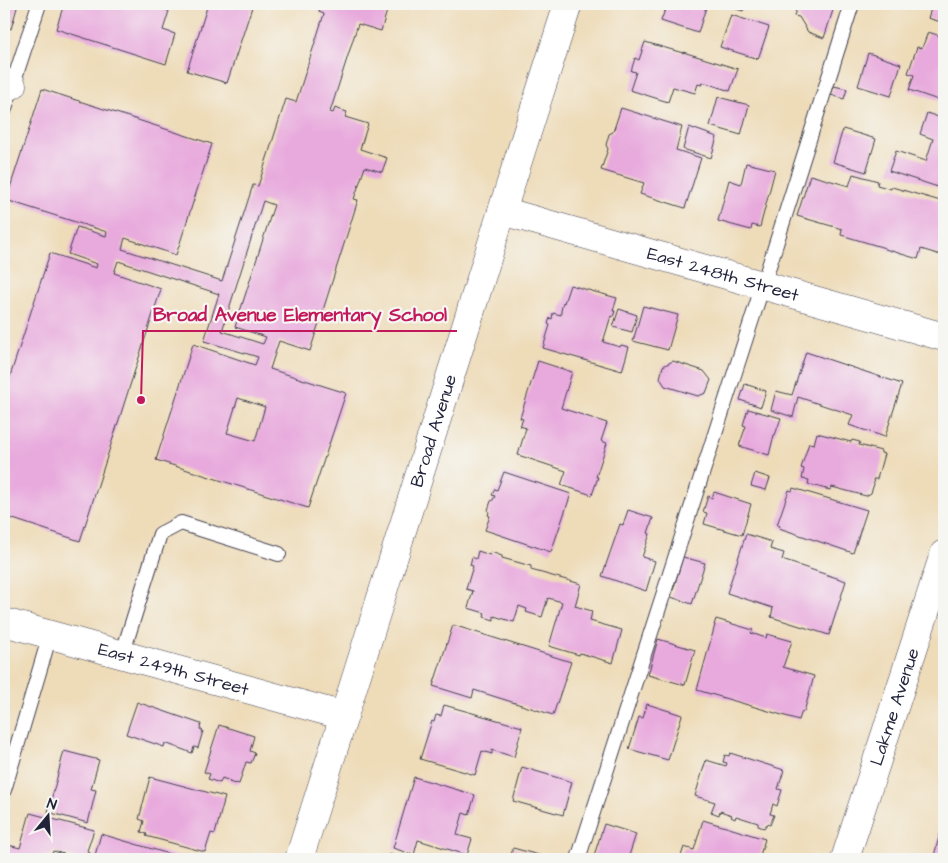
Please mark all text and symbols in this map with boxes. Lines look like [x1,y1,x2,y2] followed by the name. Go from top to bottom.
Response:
[644,241,803,308] street label: East 248th Street
[143,297,457,331] callout: Broad Avenue Elementary School
[153,302,447,330] text: Broad Avenue Elementary School
[404,371,463,490] street label: Broad Avenue
[96,636,252,702] street label: East 249th Street
[864,645,925,769] street label: Lakme Avenue
[22,790,72,840] north arrow
[44,794,59,816] text: N

